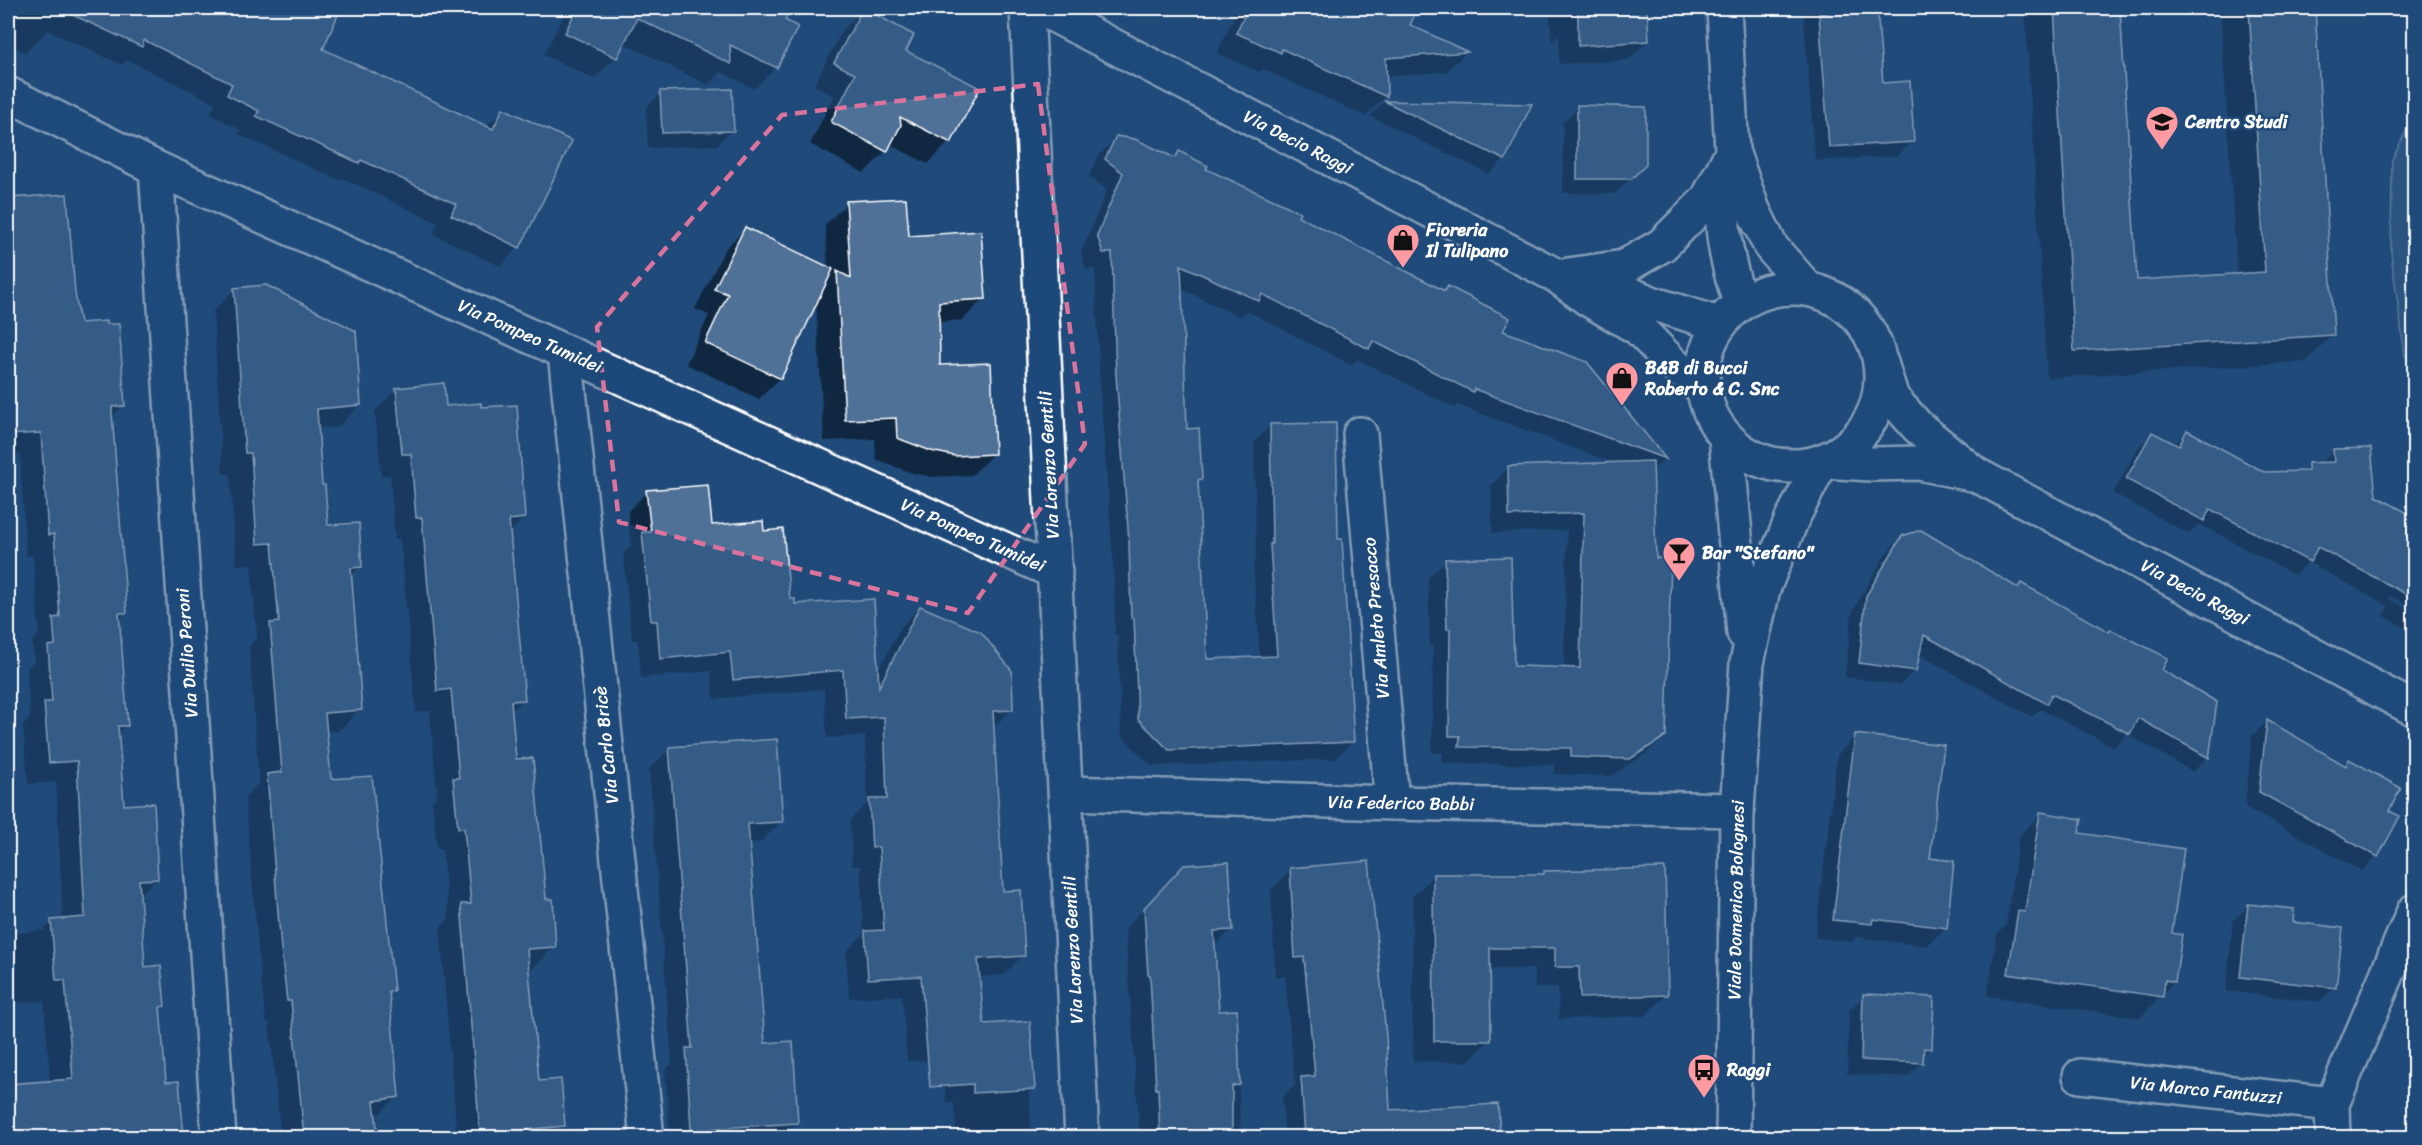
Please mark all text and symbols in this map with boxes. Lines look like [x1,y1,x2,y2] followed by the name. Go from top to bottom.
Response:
[1237,101,1359,184] street label: Via Decio Raggi
[2144,104,2180,151] school or university icon: Centro Studi
[2184,106,2289,138] place label: Centro Studi
[1425,214,1509,267] place label: Fioreria Il Tulipano
[1385,222,1421,269] shop icon: Fioreria Il Tulipano
[452,290,609,383] street label: Via Pompeo Tumidei
[1644,352,1780,405] place label: B&B di Bucci Roberto & C. Snc
[1604,360,1640,407] shop icon: B&B di Bucci Roberto & C. Snc
[1029,389,1069,540] street label: Via Lorenzo Gentili
[895,489,1052,582] street label: Via Pompeo Tumidei
[1661,535,1697,582] bar icon: Bar "Stefano"
[1353,536,1399,700] street label: Via Amleto Presacco
[1702,537,1815,569] place label: Bar "Stefano"
[2135,550,2256,635] street label: Via Decio Raggi
[166,586,207,719] street label: Via Duilio Peroni
[584,685,628,805] street label: Via Carlo Bricè
[1328,786,1475,820] street label: Via Federico Babbi
[1718,799,1754,1000] street label: Viale Domenico Bolognesi
[1053,874,1093,1025] street label: Via Lorenzo Gentili
[1686,1052,1722,1099] bus stop icon: Raggi
[1726,1054,1771,1086] place label: Raggi
[2129,1066,2284,1114] street label: Via Marco Fantuzzi

